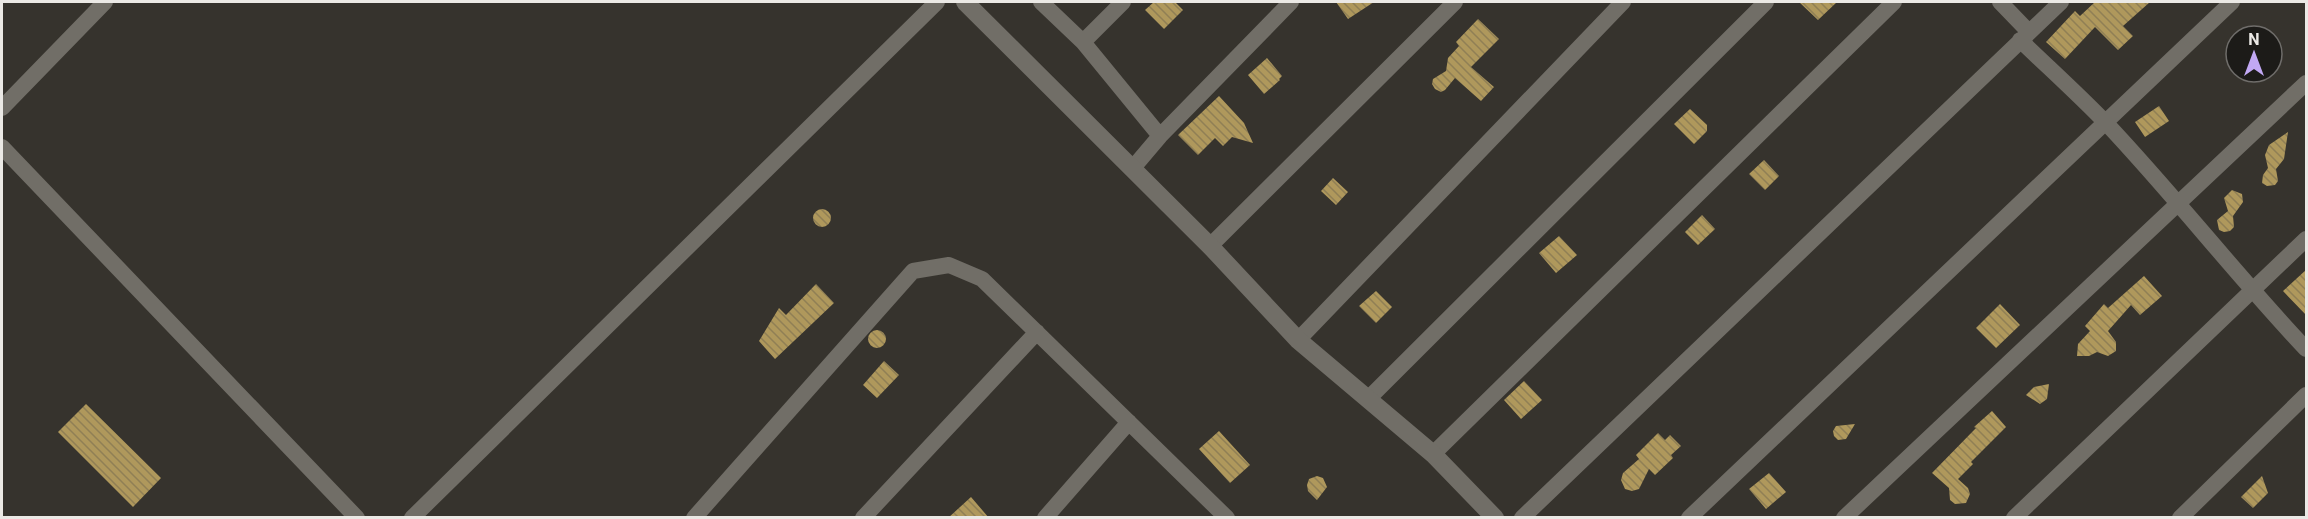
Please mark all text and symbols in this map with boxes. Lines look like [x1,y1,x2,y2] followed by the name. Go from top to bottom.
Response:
[2224,24,2284,84] north arrow
[2248,30,2260,49] text: N

